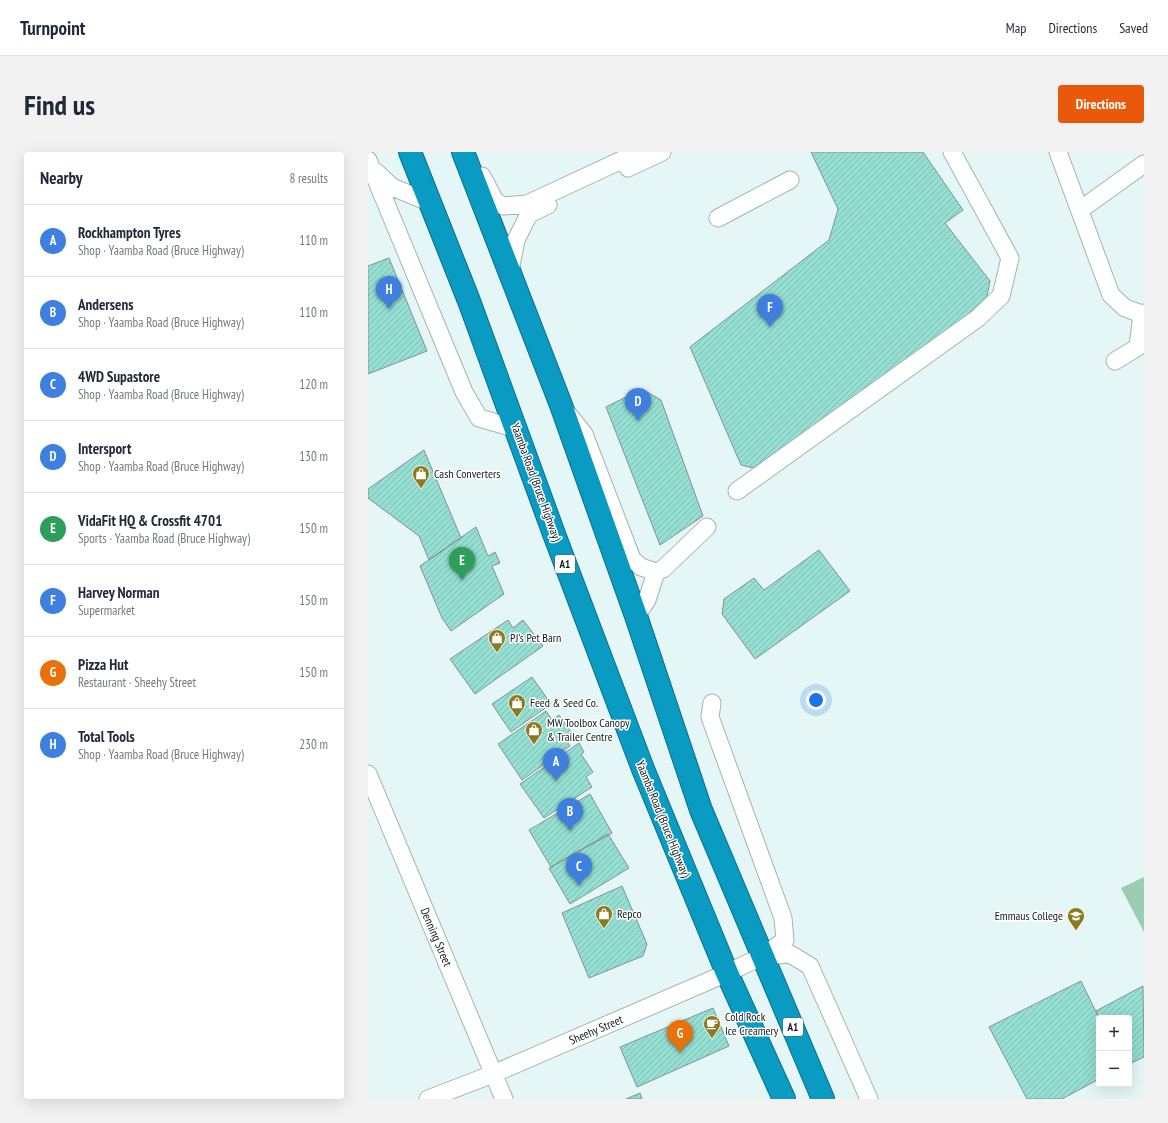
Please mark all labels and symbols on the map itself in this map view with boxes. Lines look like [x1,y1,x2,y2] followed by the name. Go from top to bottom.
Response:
[376,276,402,309] pin: H
[757,294,783,327] pin: F
[625,388,651,421] pin: D
[508,421,565,543] street label: Yaamba Road (Bruce Highway)
[411,464,431,489] shop icon: Cash Converters
[434,466,500,481] place label: Cash Converters
[449,547,475,580] pin: E
[555,555,575,573] road number: A1
[487,628,507,653] shop icon: PJ's Pet Barn
[510,630,561,645] place label: PJ's Pet Barn
[806,690,826,710] your location
[507,693,527,718] shop icon: Feed & Seed Co.
[530,695,598,710] place label: Feed & Seed Co.
[547,715,630,744] place label: MW Toolbox Canopy & Trailer Centre
[524,720,544,745] shop icon: MW Toolbox Canopy & Trailer Centre
[543,748,569,781] pin: A
[633,758,694,880] street label: Yaamba Road (Bruce Highway)
[557,798,583,831] pin: B
[566,853,592,886] pin: C
[594,904,614,929] shop icon: Repco
[417,905,456,969] street label: Denning Street
[617,906,642,921] place label: Repco
[1066,906,1086,931] school or university icon: Emmaus College
[995,908,1063,923] place label: Emmaus College
[725,1009,779,1038] place label: Cold Rock Ice Creamery
[567,1011,626,1048] street label: Sheehy Street
[702,1014,722,1039] cafe icon: Cold Rock Ice Creamery
[783,1018,803,1036] road number: A1
[667,1020,693,1053] pin: G

